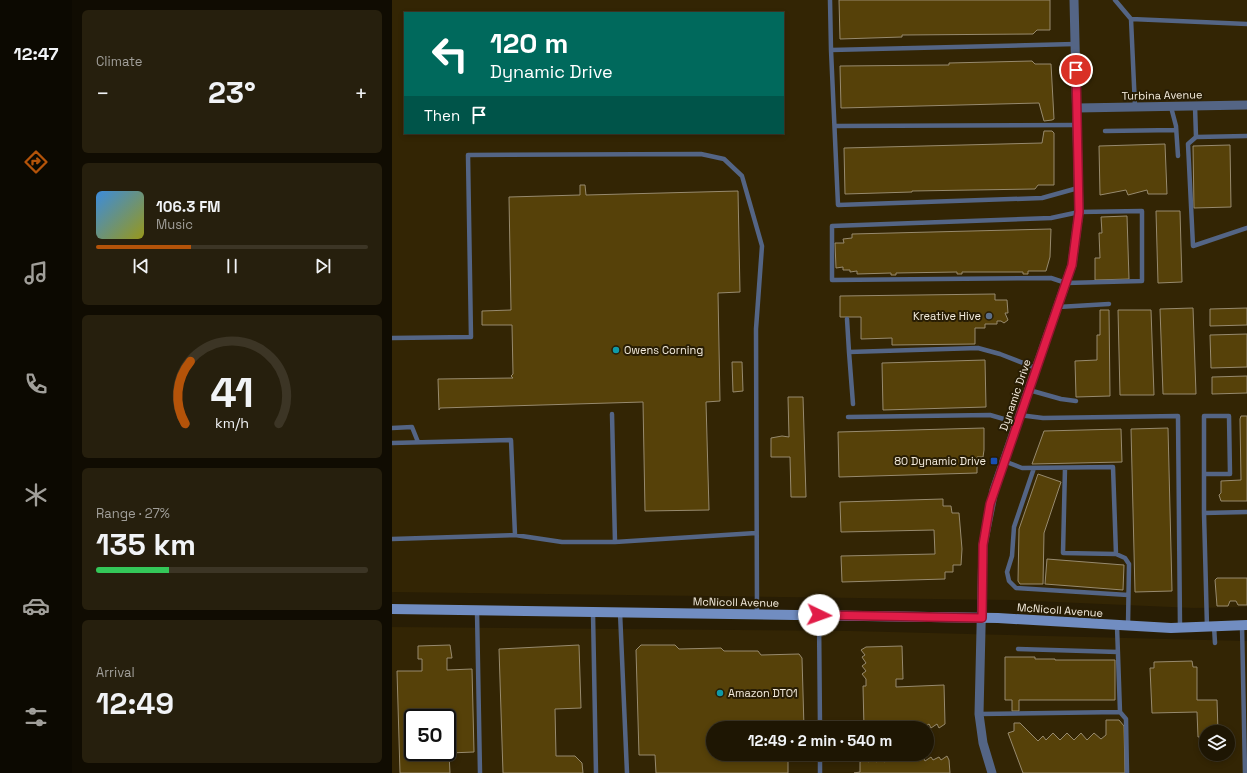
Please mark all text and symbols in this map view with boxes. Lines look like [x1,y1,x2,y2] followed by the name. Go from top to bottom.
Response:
[490,25,568,61] text: 120 m
[424,28,476,80] icon: left
[14,42,58,65] text: 12:47
[96,53,142,70] text: Climate
[1059,53,1093,87] pin
[1065,59,1087,81] icon: arrive
[490,60,613,83] text: Dynamic Drive
[208,73,256,112] text: 23°
[96,79,110,107] text: −
[354,79,368,107] text: +
[1121,87,1203,103] street label: Turbina Avenue
[468,104,490,126] icon: arrive
[424,106,460,125] text: Then
[22,148,50,176] icon: directions
[156,197,220,216] text: 106.3 FM
[156,216,193,233] text: Music
[130,255,152,277] icon: previous
[221,255,243,277] icon: pause
[312,255,334,277] icon: next
[22,259,50,287] icon: music
[913,309,981,323] place label: Kreative Hive
[984,311,994,321] marker: Kreative Hive
[624,343,703,357] place label: Owens Corning
[611,345,621,355] marker: Owens Corning
[996,357,1034,433] street label: Dynamic Drive
[210,366,254,419] text: 41
[22,370,50,398] icon: phone
[215,414,249,432] text: km/h
[894,454,986,468] place label: 80 Dynamic Drive
[989,456,999,466] marker: 80 Dynamic Drive
[22,481,50,509] icon: climate
[96,505,170,522] text: Range · 27%
[96,525,196,564] text: 135 km
[22,592,50,620] icon: car
[693,594,779,610] street label: McNicoll Avenue
[798,594,840,636] position arrow
[1016,600,1104,620] street label: McNicoll Avenue
[96,664,135,681] text: Arrival
[96,684,174,723] text: 12:49
[728,686,798,700] place label: Amazon DTO1
[715,688,725,698] marker: Amazon DTO1
[22,703,50,731] icon: filters
[404,709,456,761] speed limit sign: 50
[1199,725,1235,761] map controls
[1199,725,1235,761] button: layers
[748,731,892,750] text: 12:49 · 2 min · 540 m

